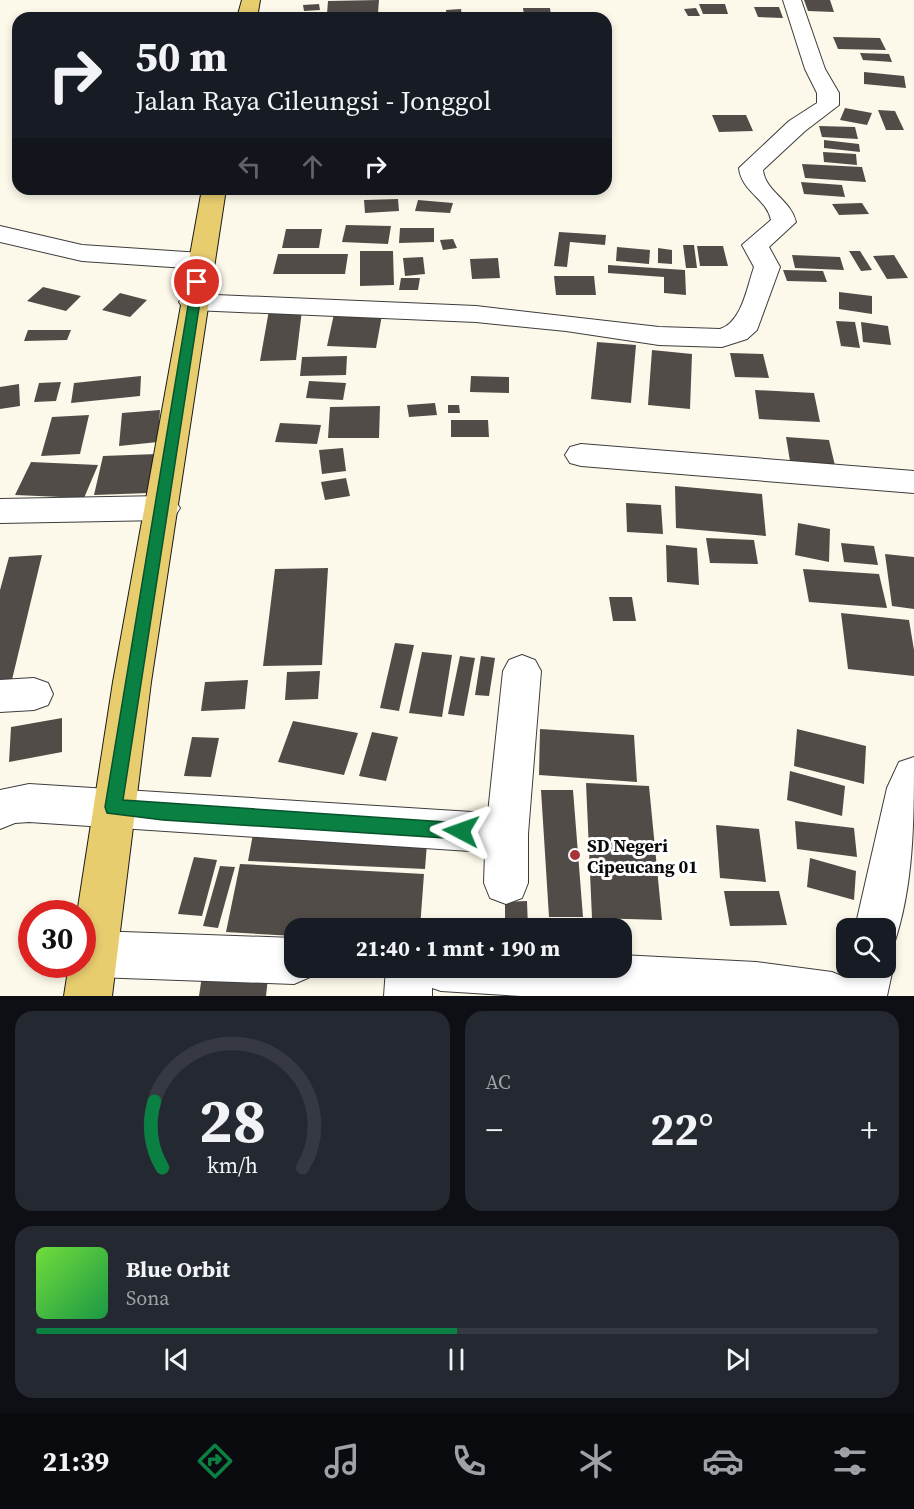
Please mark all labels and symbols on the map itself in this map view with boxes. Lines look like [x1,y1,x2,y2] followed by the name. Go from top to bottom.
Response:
[171,256,222,307] pin
[429,799,493,863] position arrow
[587,833,698,879] place label: SD Negeri Cipeucang 01
[568,848,582,862] marker: SD Negeri Cipeucang 01
[18,900,96,978] speed limit sign: 30

